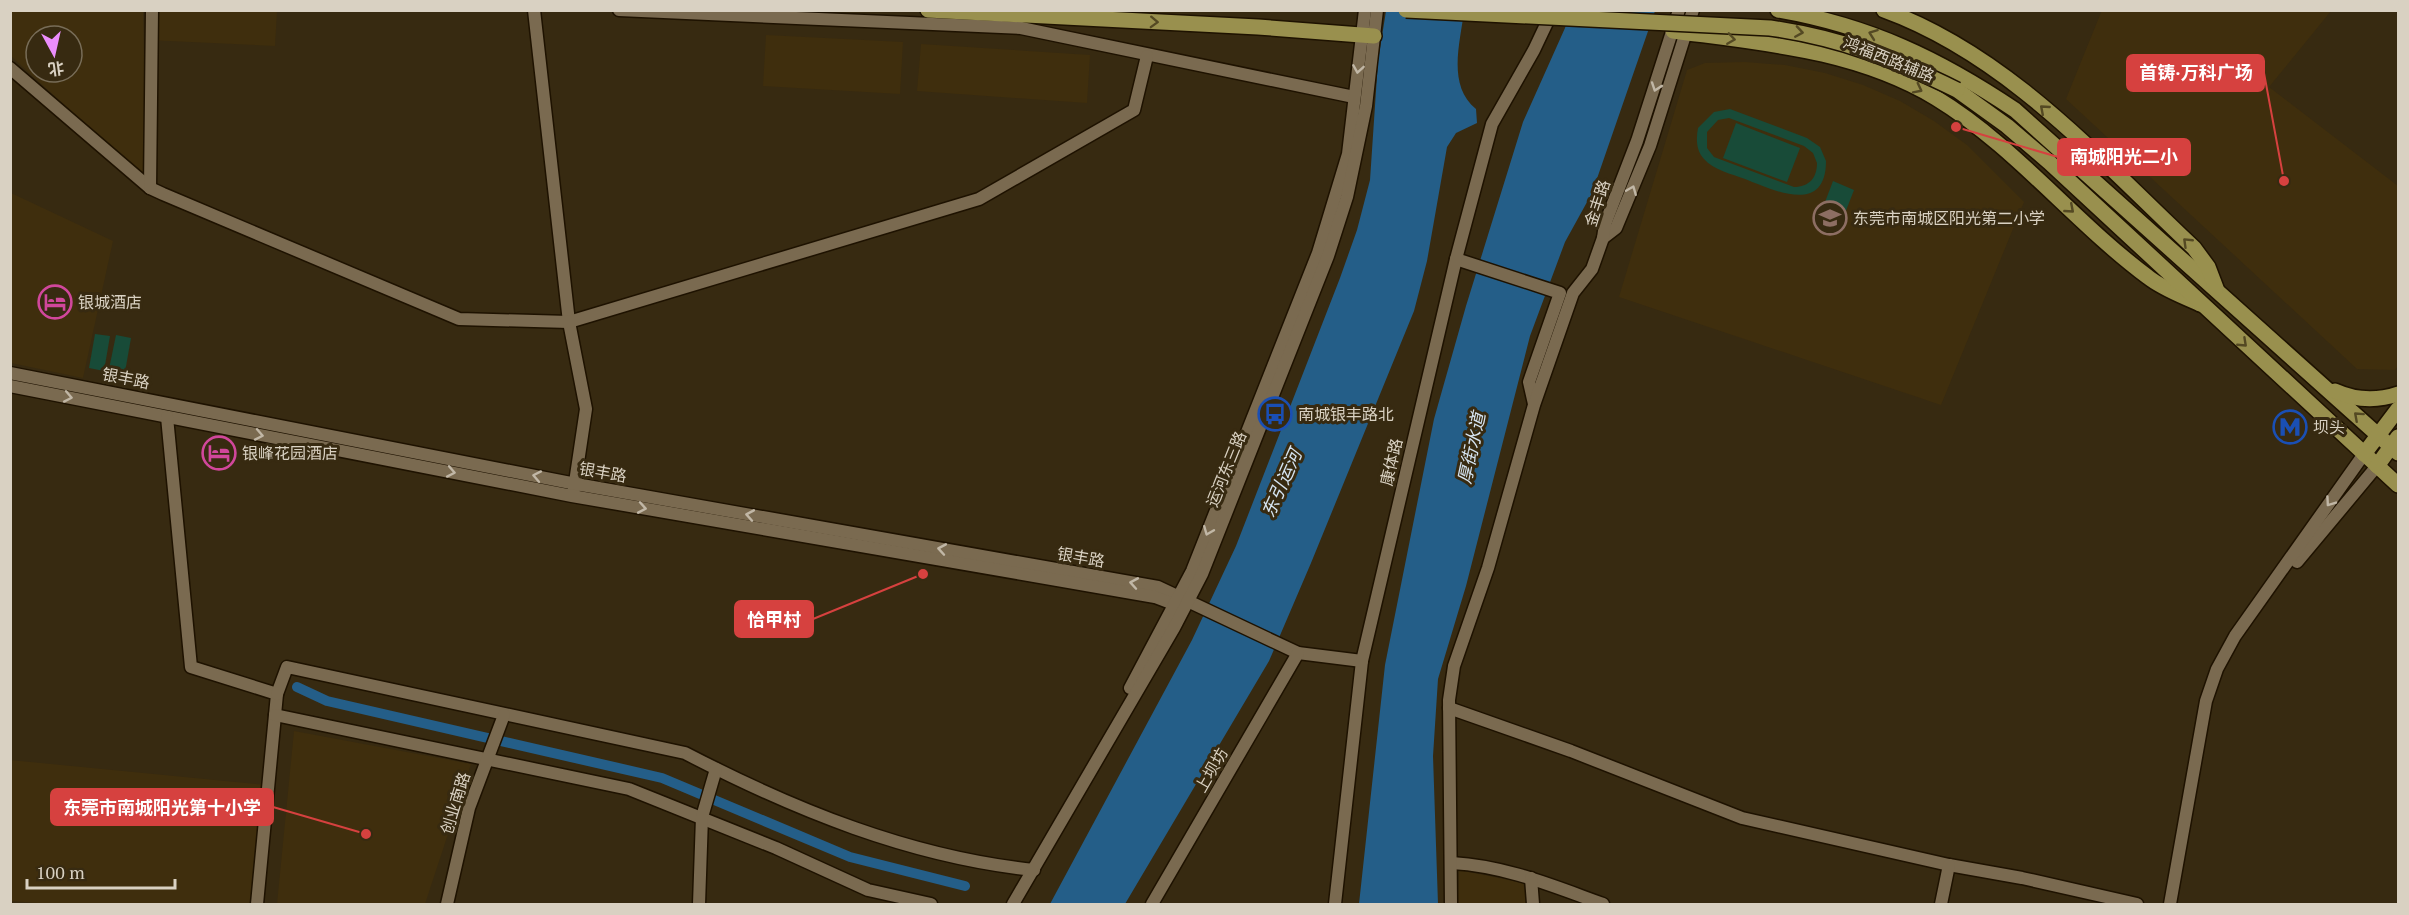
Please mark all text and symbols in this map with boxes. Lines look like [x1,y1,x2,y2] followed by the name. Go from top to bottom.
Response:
[1149,16,1158,29] one-way arrow
[24,24,84,84] north arrow
[1795,26,1804,38] one-way arrow
[1868,28,1879,41] one-way arrow
[1840,31,1938,87] street label: 鸿福西路辅路
[1726,32,1735,45] one-way arrow
[2127,55,2264,91] callout: 首铸·万科广场
[47,57,66,81] text: 北
[2139,60,2253,84] text: 首铸·万科广场
[1353,64,1365,73] one-way arrow
[1650,81,1663,92] one-way arrow
[1911,82,1922,93] one-way arrow
[2040,105,2051,116] one-way arrow
[2058,139,2190,175] callout: 南城阳光二小
[2070,144,2178,168] text: 南城阳光二小
[1579,177,1615,229] street label: 金丰路
[1625,185,1637,196] one-way arrow
[1812,200,1848,236] school or university icon: 东莞市南城区阳光第二小学
[2063,202,2074,213] one-way arrow
[1853,207,2045,229] place label: 东莞市南城区阳光第二小学
[2184,238,2194,249] one-way arrow
[37,284,73,320] hotel icon: 银城酒店
[78,291,142,313] place label: 银城酒店
[2237,336,2247,347] one-way arrow
[100,363,152,393] street label: 银丰路
[63,390,73,403] one-way arrow
[1257,396,1293,432] bus stop icon: 南城银丰路北
[1298,403,1394,425] place label: 南城银丰路北
[1452,407,1491,486] water label: 厚街水道
[2272,409,2308,445] metro station icon: 坝头
[2354,412,2365,423] one-way arrow
[2313,416,2345,438] place label: 坝头
[254,428,264,441] one-way arrow
[1201,428,1251,510] street label: 运河东三路
[201,435,237,471] hotel icon: 银峰花园酒店
[1375,436,1407,488] street label: 康体路
[242,442,338,464] place label: 银峰花园酒店
[1255,442,1308,521] water label: 东引运河
[577,457,629,487] street label: 银丰路
[445,465,455,478] one-way arrow
[532,470,542,483] one-way arrow
[2326,495,2337,506] one-way arrow
[637,501,647,514] one-way arrow
[745,509,754,521] one-way arrow
[1203,525,1215,536] one-way arrow
[1055,542,1107,572] street label: 银丰路
[937,543,946,555] one-way arrow
[1129,577,1139,590] one-way arrow
[735,601,813,637] callout: 恰甲村
[747,607,801,631] text: 恰甲村
[1189,744,1233,796] street label: 上坝坊
[435,769,475,837] street label: 创业南路
[51,789,273,825] callout: 东莞市南城阳光第十小学
[63,795,261,819] text: 东莞市南城阳光第十小学
[27,852,176,890] scale bar
[36,860,85,884] text: 100 m

